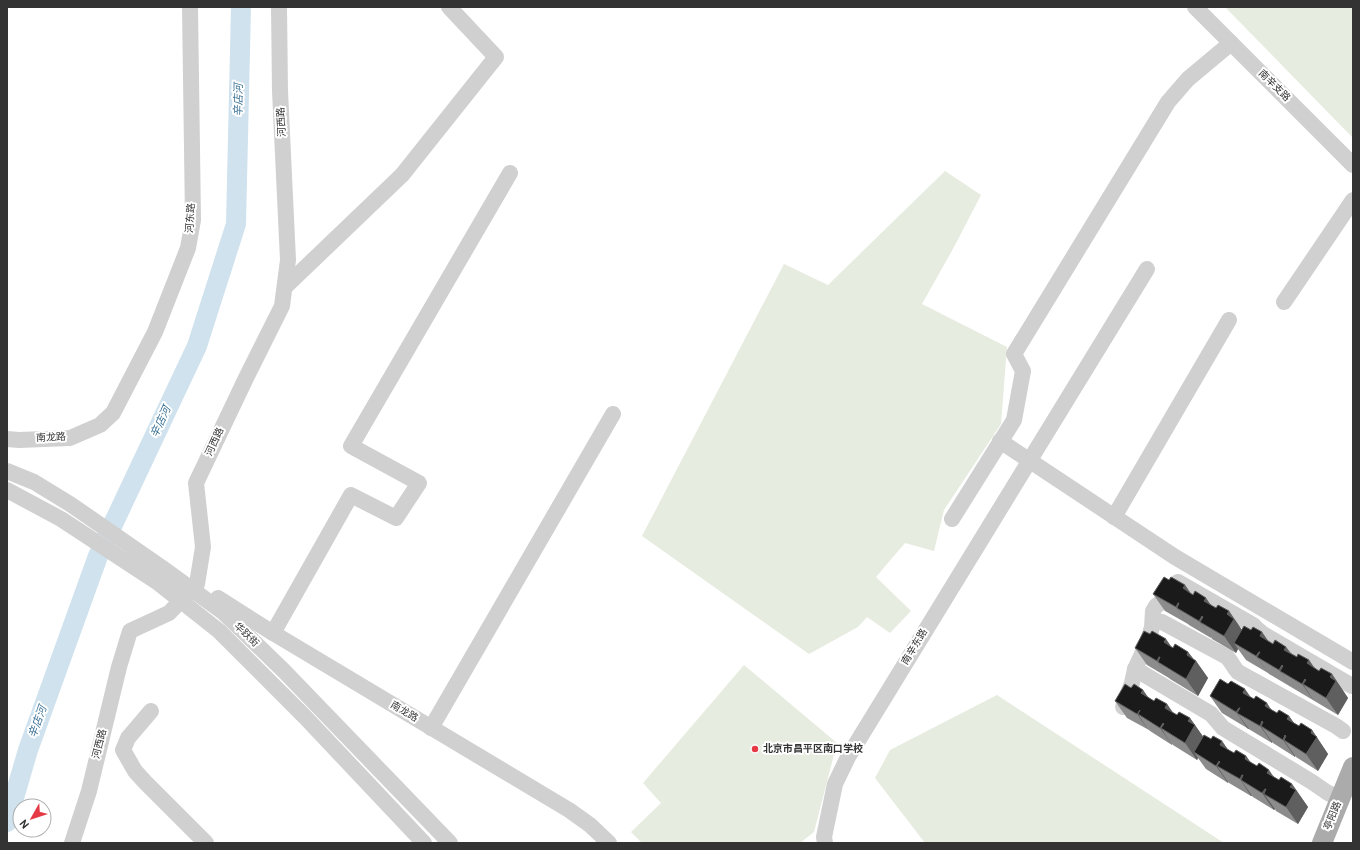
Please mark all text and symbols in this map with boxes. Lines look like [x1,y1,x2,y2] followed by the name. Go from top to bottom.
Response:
[1255,67,1293,105] street label: 南辛支路
[232,81,246,117] water label: 辛店河
[275,107,289,137] street label: 河西路
[183,203,199,233] street label: 河东路
[148,402,175,440] water label: 辛店河
[203,426,227,458] street label: 河西路
[36,431,66,445] street label: 南龙路
[231,620,261,650] street label: 华跃街
[899,627,931,667] street label: 南辛东路
[388,699,420,725] street label: 南龙路
[26,702,51,740] water label: 辛店河
[90,728,110,760] street label: 河西路
[763,742,863,756] place label: 北京市昌平区南口学校
[750,744,760,754] marker: 北京市昌平区南口学校
[12,798,52,838] north arrow
[1321,800,1345,832] street label: 亭阳路
[17,816,33,831] text: N

